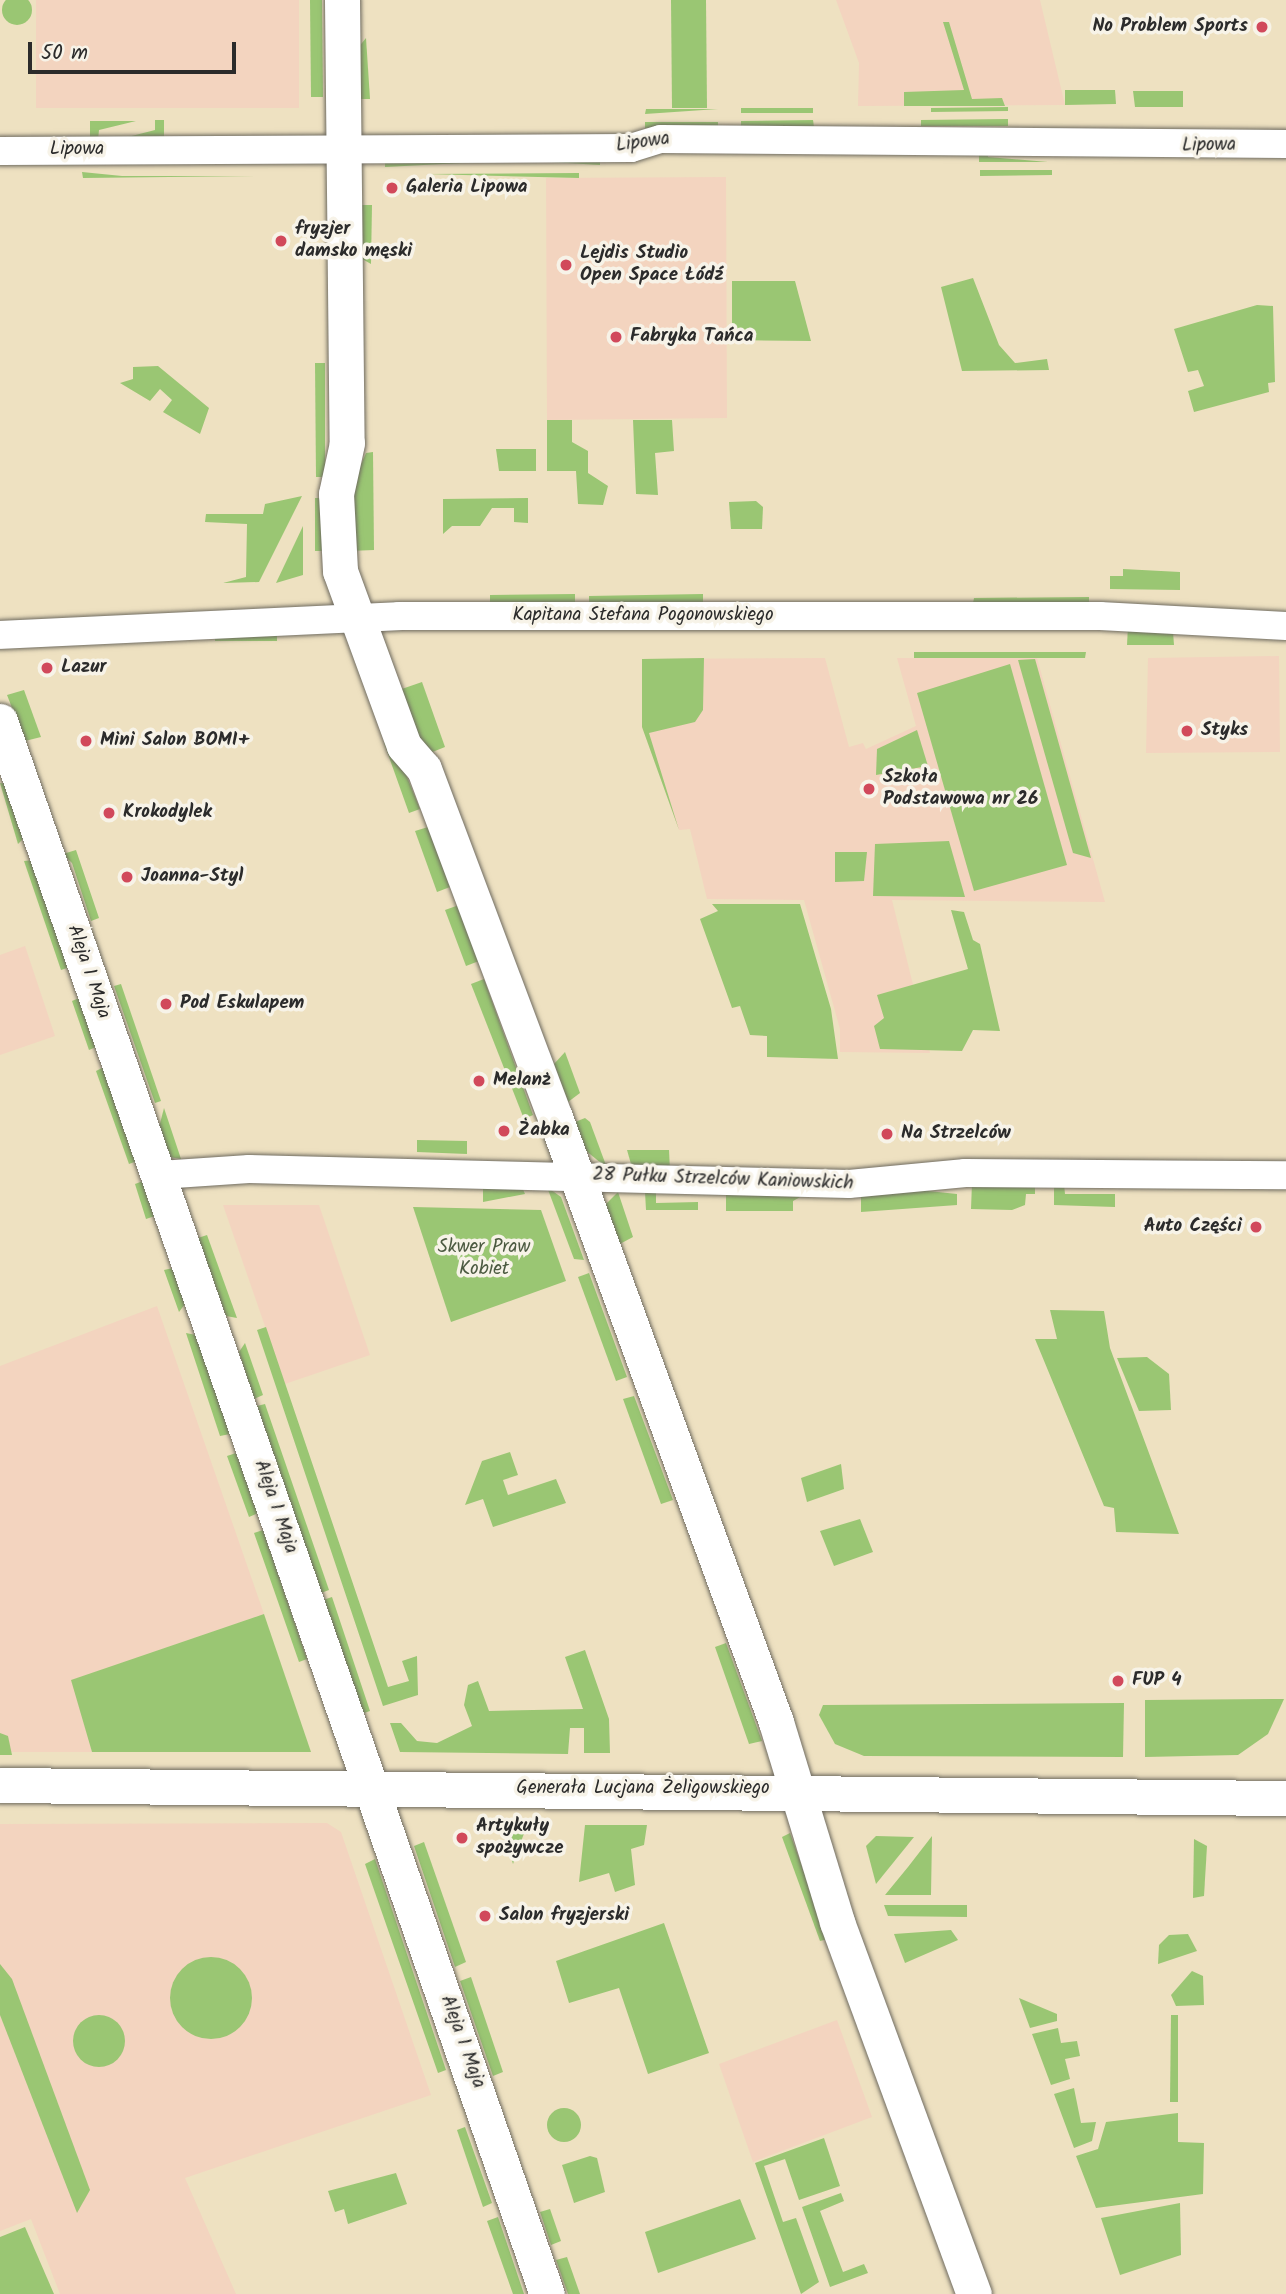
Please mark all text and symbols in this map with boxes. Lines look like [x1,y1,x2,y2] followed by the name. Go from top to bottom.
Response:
[1092,16,1248,38] place label: No Problem Sports
[1254,19,1270,35] marker: No Problem Sports
[32,28,240,72] scale bar
[41,37,88,70] text: 50 m
[615,128,671,158] street label: Lipowa
[1182,134,1236,158] street label: Lipowa
[50,139,104,161] street label: Lipowa
[406,177,528,199] place label: Galeria Lipowa
[384,180,400,196] marker: Galeria Lipowa
[295,219,412,263] place label: fryzjer damsko męski
[273,233,289,249] marker: fryzjer damsko męski
[580,243,723,287] place label: Lejdis Studio Open Space Łódź
[558,257,574,273] marker: Lejdis Studio Open Space Łódź
[630,326,753,348] place label: Fabryka Tańca
[608,329,624,345] marker: Fabryka Tańca
[512,605,774,627] street label: Kapitana Stefana Pogonowskiego
[61,657,106,679] place label: Lazur
[39,660,55,676] marker: Lazur
[1201,720,1248,742] place label: Styks
[1179,723,1195,739] marker: Styks
[100,730,249,752] place label: Mini Salon BOMI+
[78,733,94,749] marker: Mini Salon BOMI+
[883,767,1038,811] place label: Szkoła Podstawowa nr 26
[861,781,877,797] marker: Szkoła Podstawowa nr 26
[123,802,212,824] place label: Krokodylek
[101,805,117,821] marker: Krokodylek
[141,866,243,888] place label: Joanna-Styl
[119,869,135,885] marker: Joanna-Styl
[61,922,115,1022] street label: Aleja 1 Maja
[180,993,304,1015] place label: Pod Eskulapem
[158,996,174,1012] marker: Pod Eskulapem
[493,1070,551,1092] place label: Melanż
[471,1073,487,1089] marker: Melanż
[518,1120,570,1142] place label: Żabka
[496,1123,512,1139] marker: Żabka
[901,1123,1011,1145] place label: Na Strzelców
[879,1126,895,1142] marker: Na Strzelców
[592,1164,854,1196] street label: 28 Pułku Strzelców Kaniowskich
[1144,1216,1242,1238] place label: Auto Części
[1248,1219,1264,1235] marker: Auto Części
[438,1237,530,1281] park label: Skwer Praw Kobiet
[248,1457,302,1557] street label: Aleja 1 Maja
[1132,1670,1182,1692] place label: FUP 4
[1110,1673,1126,1689] marker: FUP 4
[516,1778,770,1800] street label: Generała Lucjana Żeligowskiego
[476,1816,564,1860] place label: Artykuły spożywcze
[454,1830,470,1846] marker: Artykuły spożywcze
[499,1905,629,1927] place label: Salon fryzjerski
[477,1908,493,1924] marker: Salon fryzjerski
[435,1992,489,2092] street label: Aleja 1 Maja

